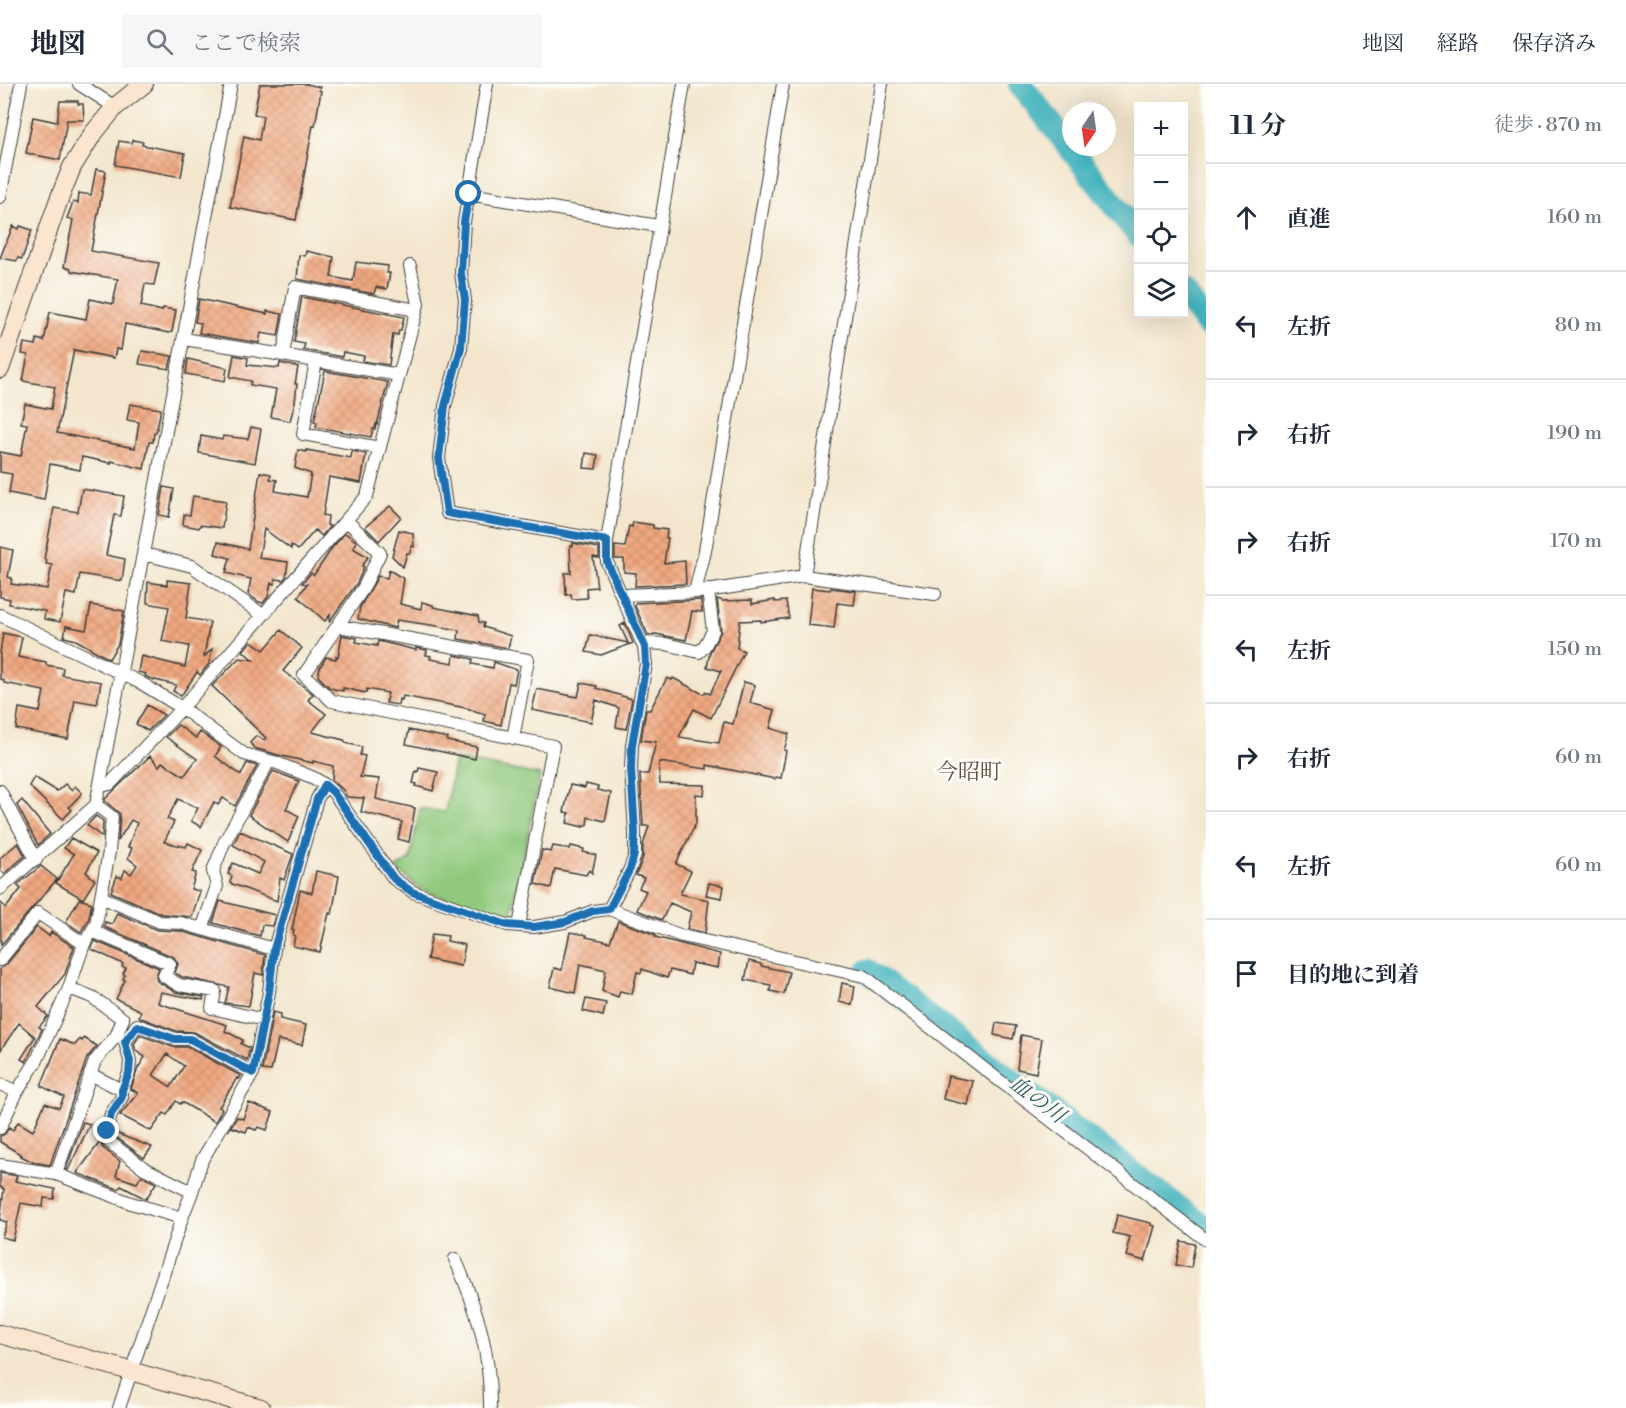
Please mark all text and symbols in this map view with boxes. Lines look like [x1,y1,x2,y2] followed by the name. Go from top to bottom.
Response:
[122,14,542,68] search box
[143,25,176,58] icon: search
[30,27,86,62] text: 地図
[191,30,301,57] text: ここで検索
[1362,31,1404,57] text: 地図
[1437,31,1479,57] text: 経路
[1512,31,1596,57] text: 保存済み
[1062,102,1116,156] north arrow
[1134,102,1188,318] map controls
[1134,102,1188,156] button: +
[1230,110,1286,142] text: 11 分
[1494,113,1602,138] text: 徒歩 · 870 m
[1134,156,1188,210] button: −
[455,180,481,206] route start
[1230,201,1263,234] icon: ahead
[1547,205,1602,230] text: 160 m
[1287,206,1331,233] text: 直進
[1134,210,1188,264] button: locate
[1134,264,1188,318] button: layers
[1230,309,1263,342] icon: left
[1555,313,1602,338] text: 80 m
[1287,314,1331,341] text: 左折
[1230,417,1263,450] icon: right
[1547,421,1602,446] text: 190 m
[1287,422,1331,449] text: 右折
[1230,525,1263,558] icon: right
[1550,529,1602,554] text: 170 m
[1287,530,1331,557] text: 右折
[1230,633,1263,666] icon: left
[1547,637,1602,662] text: 150 m
[1287,638,1331,665] text: 左折
[1230,741,1263,774] icon: right
[1555,745,1602,770] text: 60 m
[1287,746,1331,773] text: 右折
[936,759,1002,786] district label: 今昭町
[1230,849,1263,882] icon: left
[1555,853,1602,878] text: 60 m
[1287,854,1331,881] text: 左折
[1230,957,1263,990] icon: arrive
[1287,962,1419,989] text: 目的地に到着
[1004,1071,1072,1131] water label: 血の川
[93,1117,119,1143] route end

